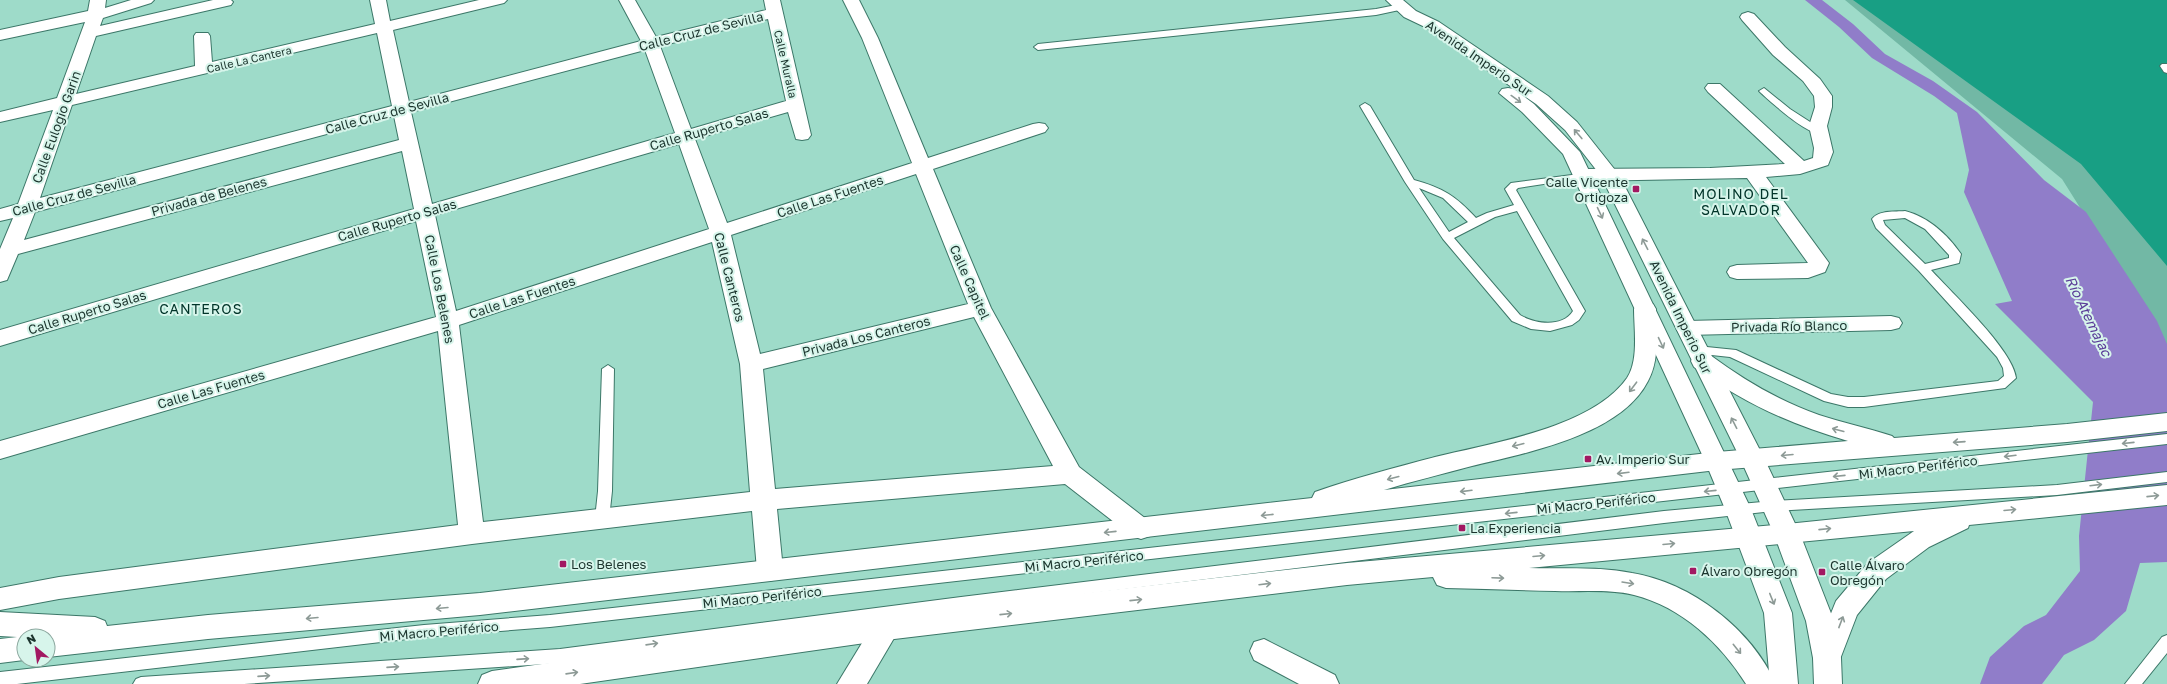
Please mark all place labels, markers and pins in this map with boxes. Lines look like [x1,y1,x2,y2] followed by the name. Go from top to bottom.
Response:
[1545,174,1628,205] place label: Calle Vicente Ortigoza
[1631,184,1641,194] marker: Calle Vicente Ortigoza
[1596,451,1690,467] place label: Av. Imperio Sur
[1583,454,1593,464] marker: Av. Imperio Sur
[1470,520,1561,536] place label: La Experiencia
[1457,523,1467,533] marker: La Experiencia
[571,556,647,572] place label: Los Belenes
[1830,557,1905,588] place label: Calle Álvaro Obregón
[558,559,568,569] marker: Los Belenes
[1701,563,1797,579] place label: Álvaro Obregón
[1688,566,1698,576] marker: Álvaro Obregón
[1817,567,1827,577] marker: Calle Álvaro Obregón

